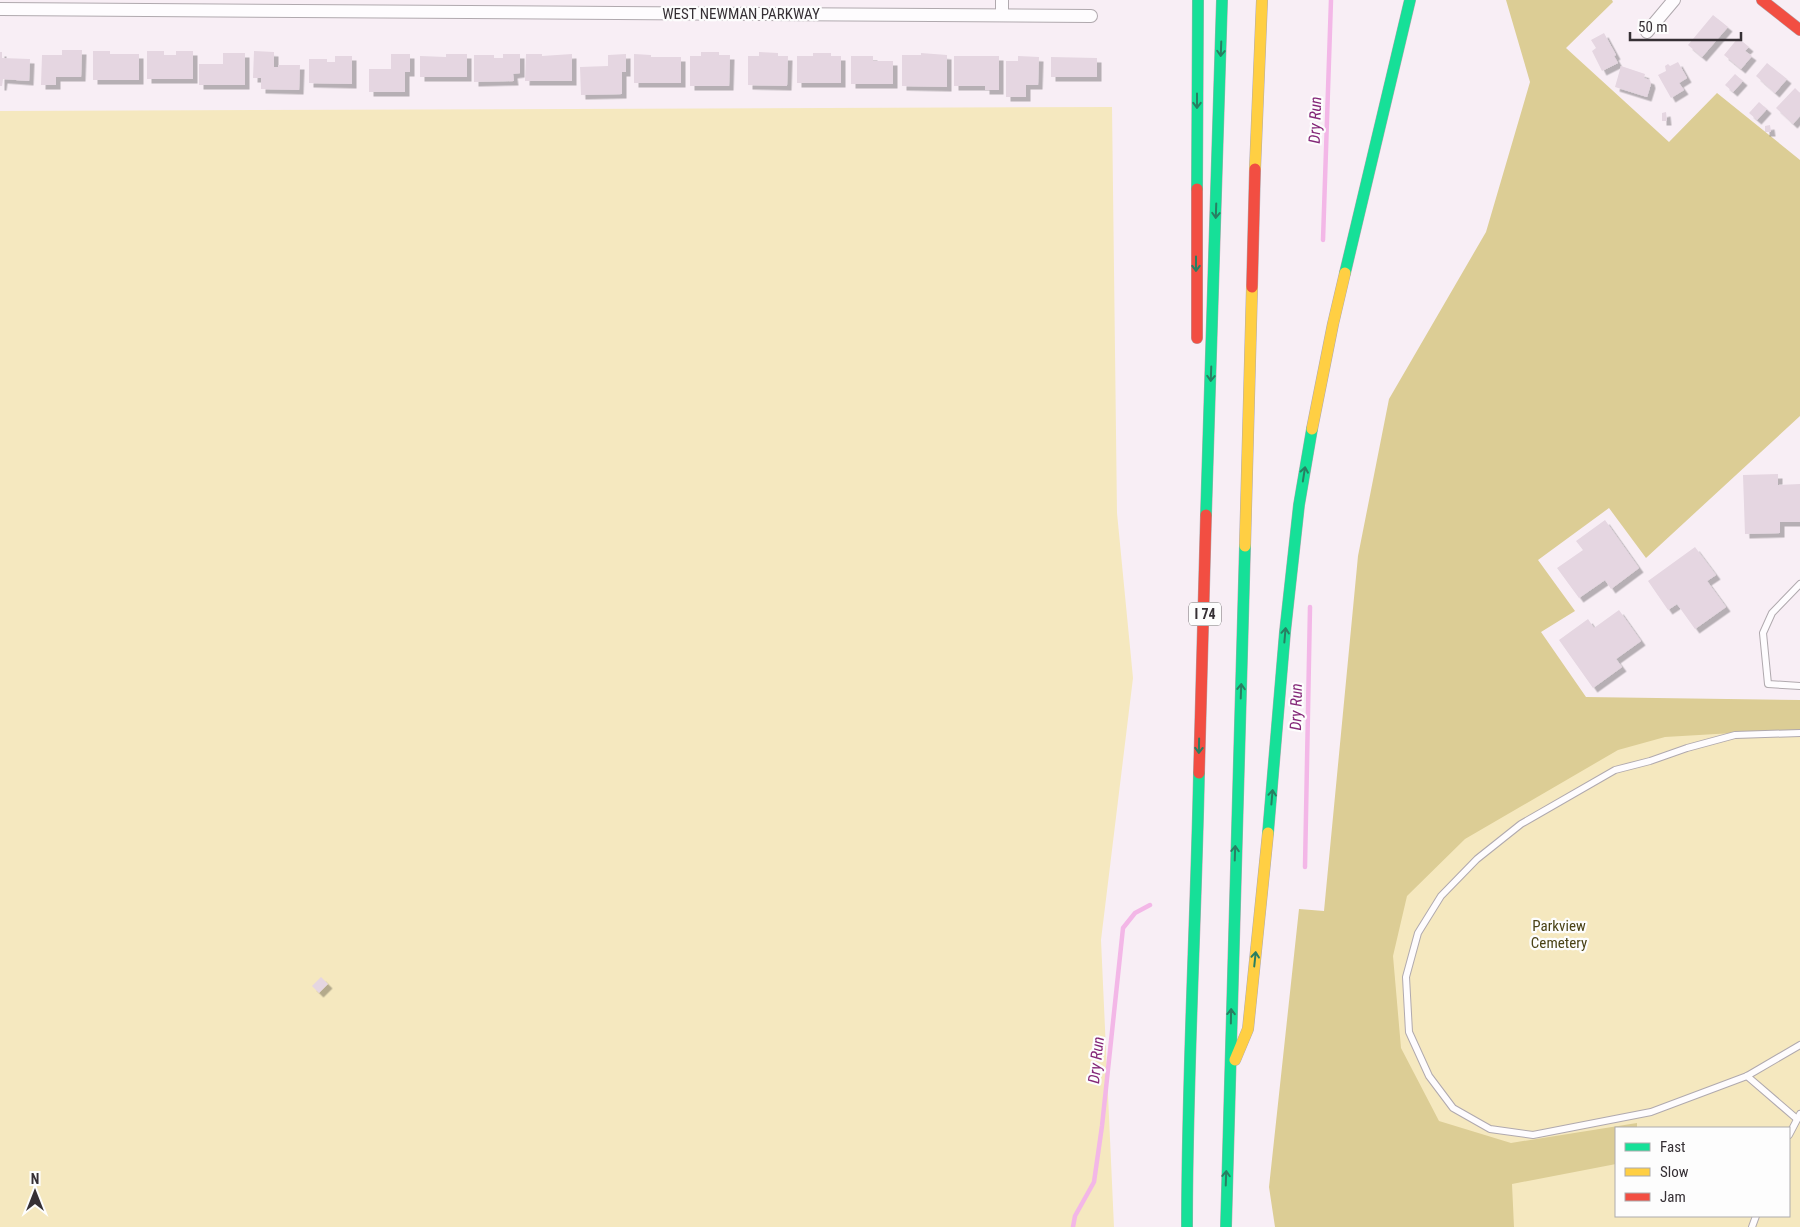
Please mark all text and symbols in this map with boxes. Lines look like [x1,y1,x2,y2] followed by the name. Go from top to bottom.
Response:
[662,5,820,23] street label: WEST NEWMAN PARKWAY
[1630,10,1741,42] scale bar
[1638,18,1668,36] text: 50 m
[1216,40,1225,56] one-way arrow
[1192,92,1202,109] one-way arrow
[1305,96,1325,144] water label: Dry Run
[1211,202,1221,219] one-way arrow
[1191,255,1201,271] one-way arrow
[1206,365,1216,381] one-way arrow
[1300,466,1310,482] one-way arrow
[1189,602,1221,626] road number: I 74
[1280,627,1290,643] one-way arrow
[1236,683,1246,700] one-way arrow
[1286,683,1306,731] water label: Dry Run
[1194,738,1204,754] one-way arrow
[1267,789,1276,805] one-way arrow
[1230,846,1240,862] one-way arrow
[1531,917,1587,952] park label: Parkview Cemetery
[1250,951,1260,967] one-way arrow
[1226,1008,1235,1024] one-way arrow
[1084,1036,1108,1084] water label: Dry Run
[1615,1127,1790,1217] legend
[1660,1138,1685,1156] text: Fast
[1660,1163,1689,1181] text: Slow
[10,1167,60,1217] north arrow
[31,1171,39,1187] text: N
[1222,1171,1231,1187] one-way arrow
[1660,1188,1686,1206] text: Jam

